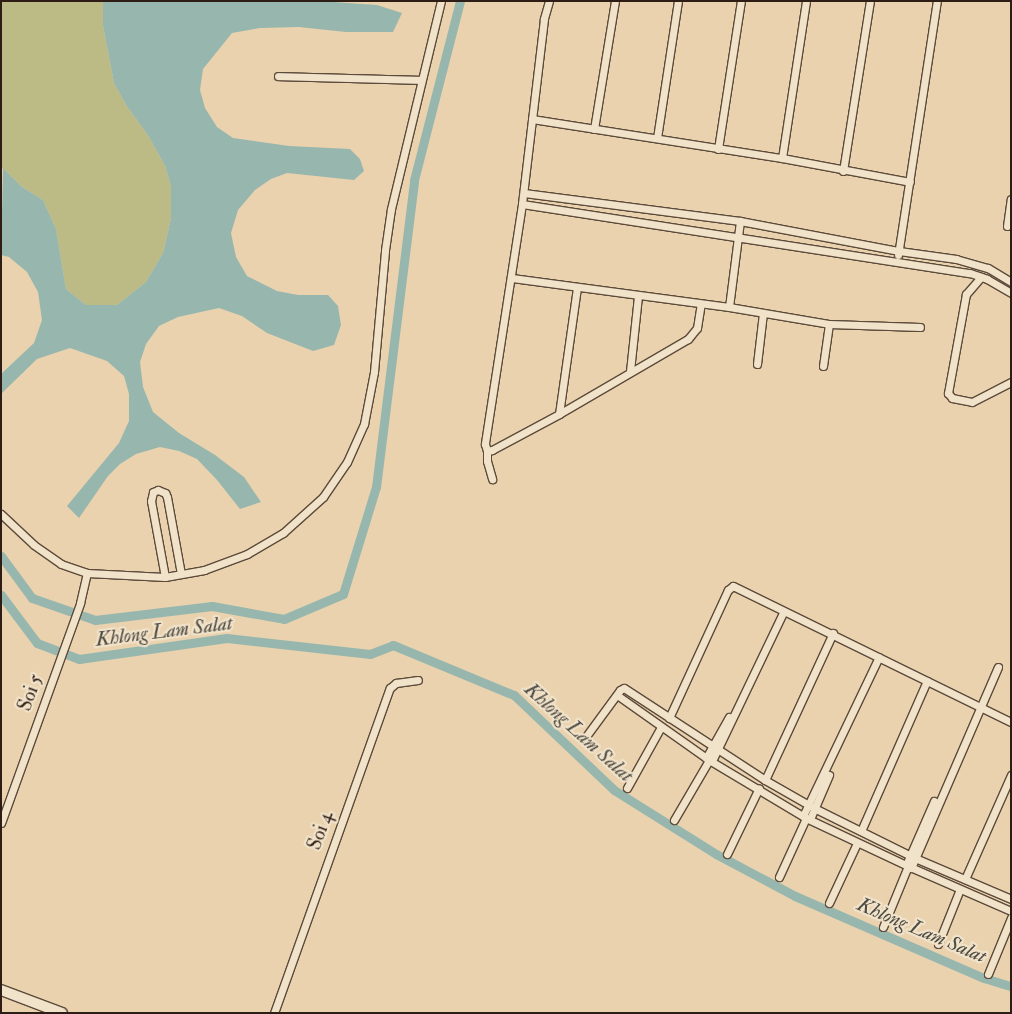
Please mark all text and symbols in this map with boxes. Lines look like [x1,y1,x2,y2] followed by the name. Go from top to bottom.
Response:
[94,611,234,651] water label: Khlong Lam Salat
[14,672,48,714] street label: Soi 5
[520,677,638,787] water label: Khlong Lam Salat
[304,809,338,853] street label: Soi 4
[854,892,990,968] water label: Khlong Lam Salat

